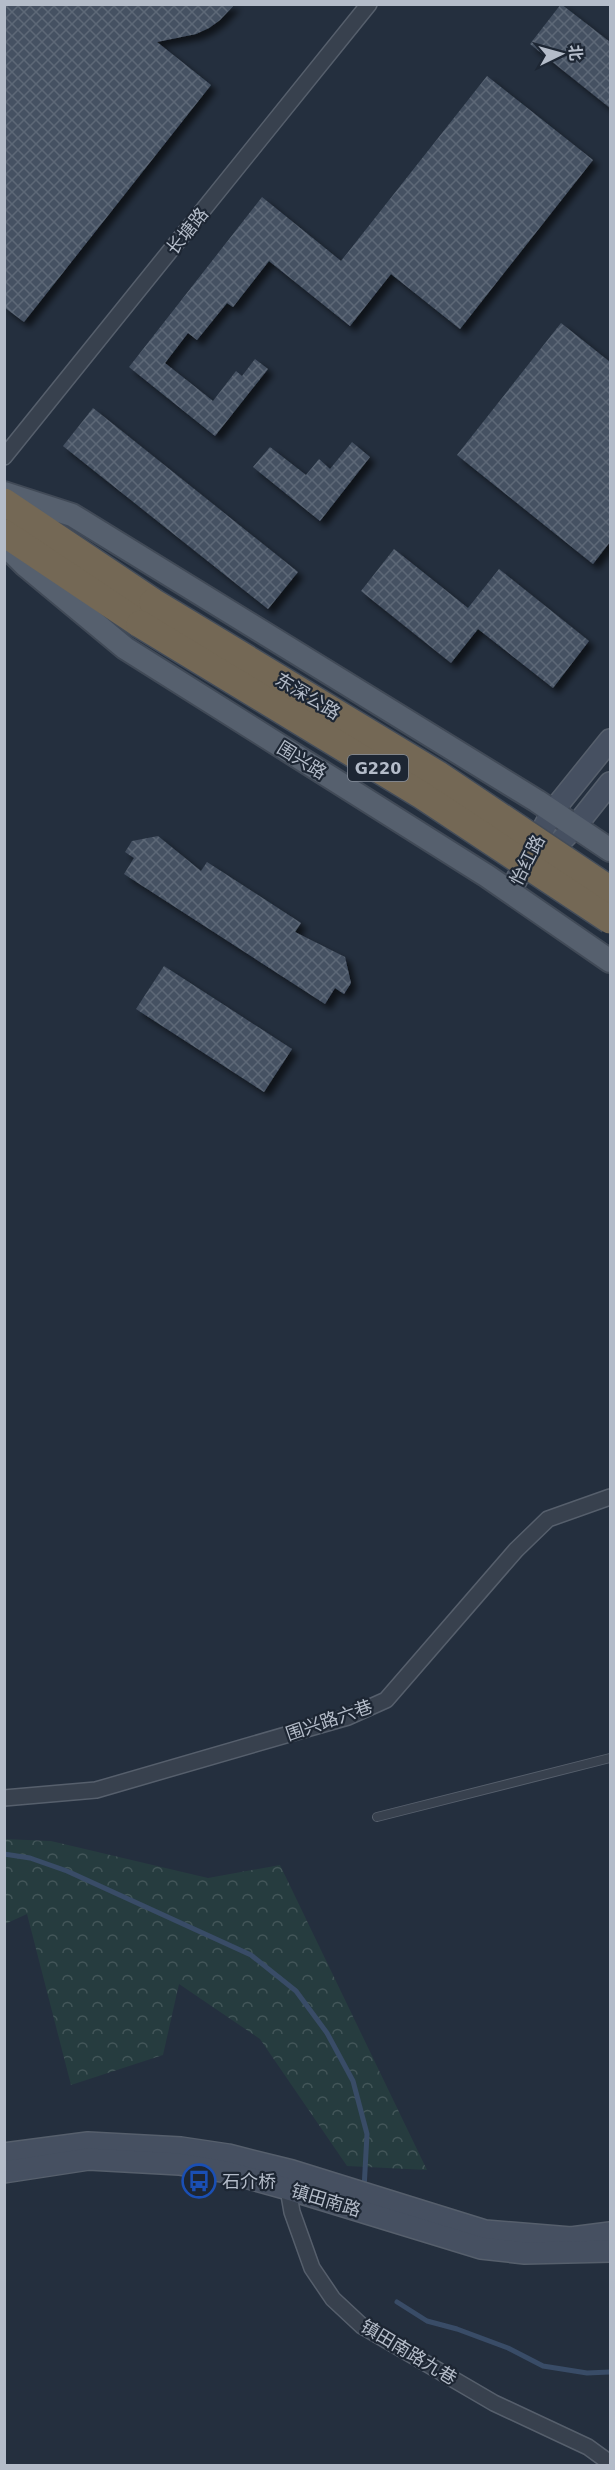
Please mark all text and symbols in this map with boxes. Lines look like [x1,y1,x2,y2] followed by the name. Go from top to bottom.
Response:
[531,24,591,84] north arrow
[565,44,586,62] text: 北
[162,203,212,259] street label: 长塘路
[272,668,344,724] street label: 东深公路
[274,737,330,783] street label: 围兴路
[348,755,408,781] road number: G220
[505,831,549,889] street label: 怡红路
[283,1695,375,1745] street label: 围兴路六巷
[181,2163,217,2199] bus stop icon: 石介桥
[222,2171,276,2192] place label: 石介桥
[289,2179,363,2221] street label: 镇田南路
[357,2315,461,2389] street label: 镇田南路九巷

